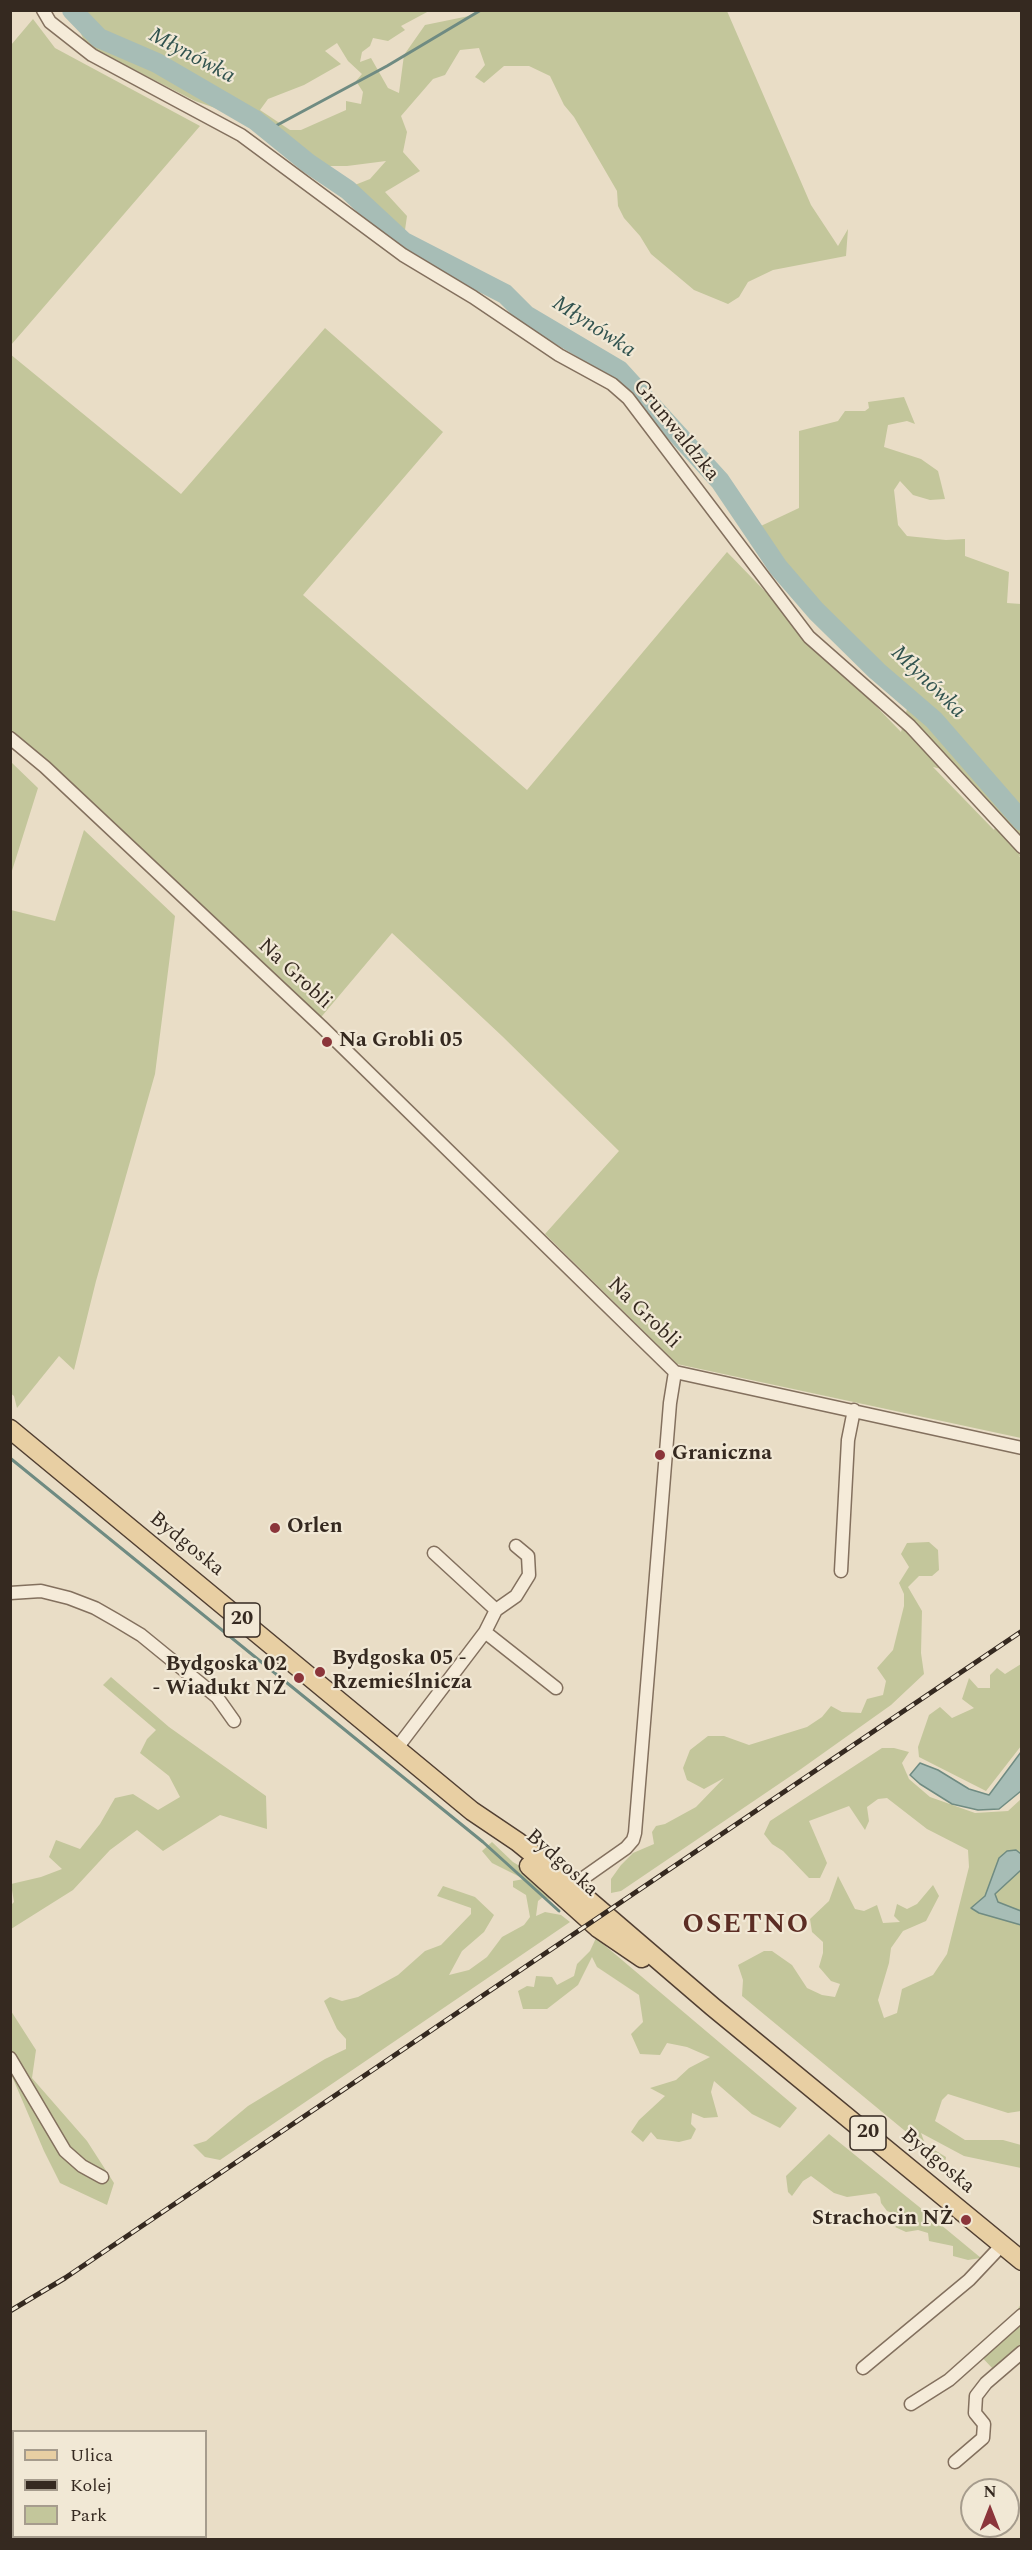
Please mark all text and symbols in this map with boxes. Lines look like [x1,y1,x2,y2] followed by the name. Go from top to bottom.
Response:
[143,23,239,91] water label: Młynówka
[546,291,640,365] water label: Młynówka
[626,375,724,487] street label: Grunwaldzka
[884,641,970,725] water label: Młynówka
[252,934,336,1016] street label: Na Grobli
[339,1029,463,1055] place label: Na Grobli 05
[320,1035,334,1049] marker: Na Grobli 05
[601,1273,685,1355] street label: Na Grobli
[672,1442,772,1468] place label: Graniczna
[653,1448,667,1462] marker: Graniczna
[143,1507,229,1583] street label: Bydgoska
[287,1515,343,1541] place label: Orlen
[268,1521,282,1535] marker: Orlen
[224,1603,260,1637] road number: 20
[332,1647,472,1697] place label: Bydgoska 05 - Rzemieślnicza
[153,1653,287,1703] place label: Bydgoska 02 - Wiadukt NŻ
[313,1665,327,1679] marker: Bydgoska 05 - Rzemieślnicza
[292,1671,306,1685] marker: Bydgoska 02 - Wiadukt NŻ
[520,1825,602,1903] street label: Bydgoska
[682,1911,810,1943] district label: OSETNO
[850,2116,886,2150] road number: 20
[895,2124,979,2200] street label: Bydgoska
[812,2207,954,2233] place label: Strachocin NŻ
[959,2213,973,2227] marker: Strachocin NŻ
[12,2430,207,2538] legend
[70,2442,113,2469] text: Ulica
[70,2472,112,2499] text: Kolej
[960,2478,1020,2538] north arrow
[983,2480,997,2504] text: N
[70,2502,107,2529] text: Park

